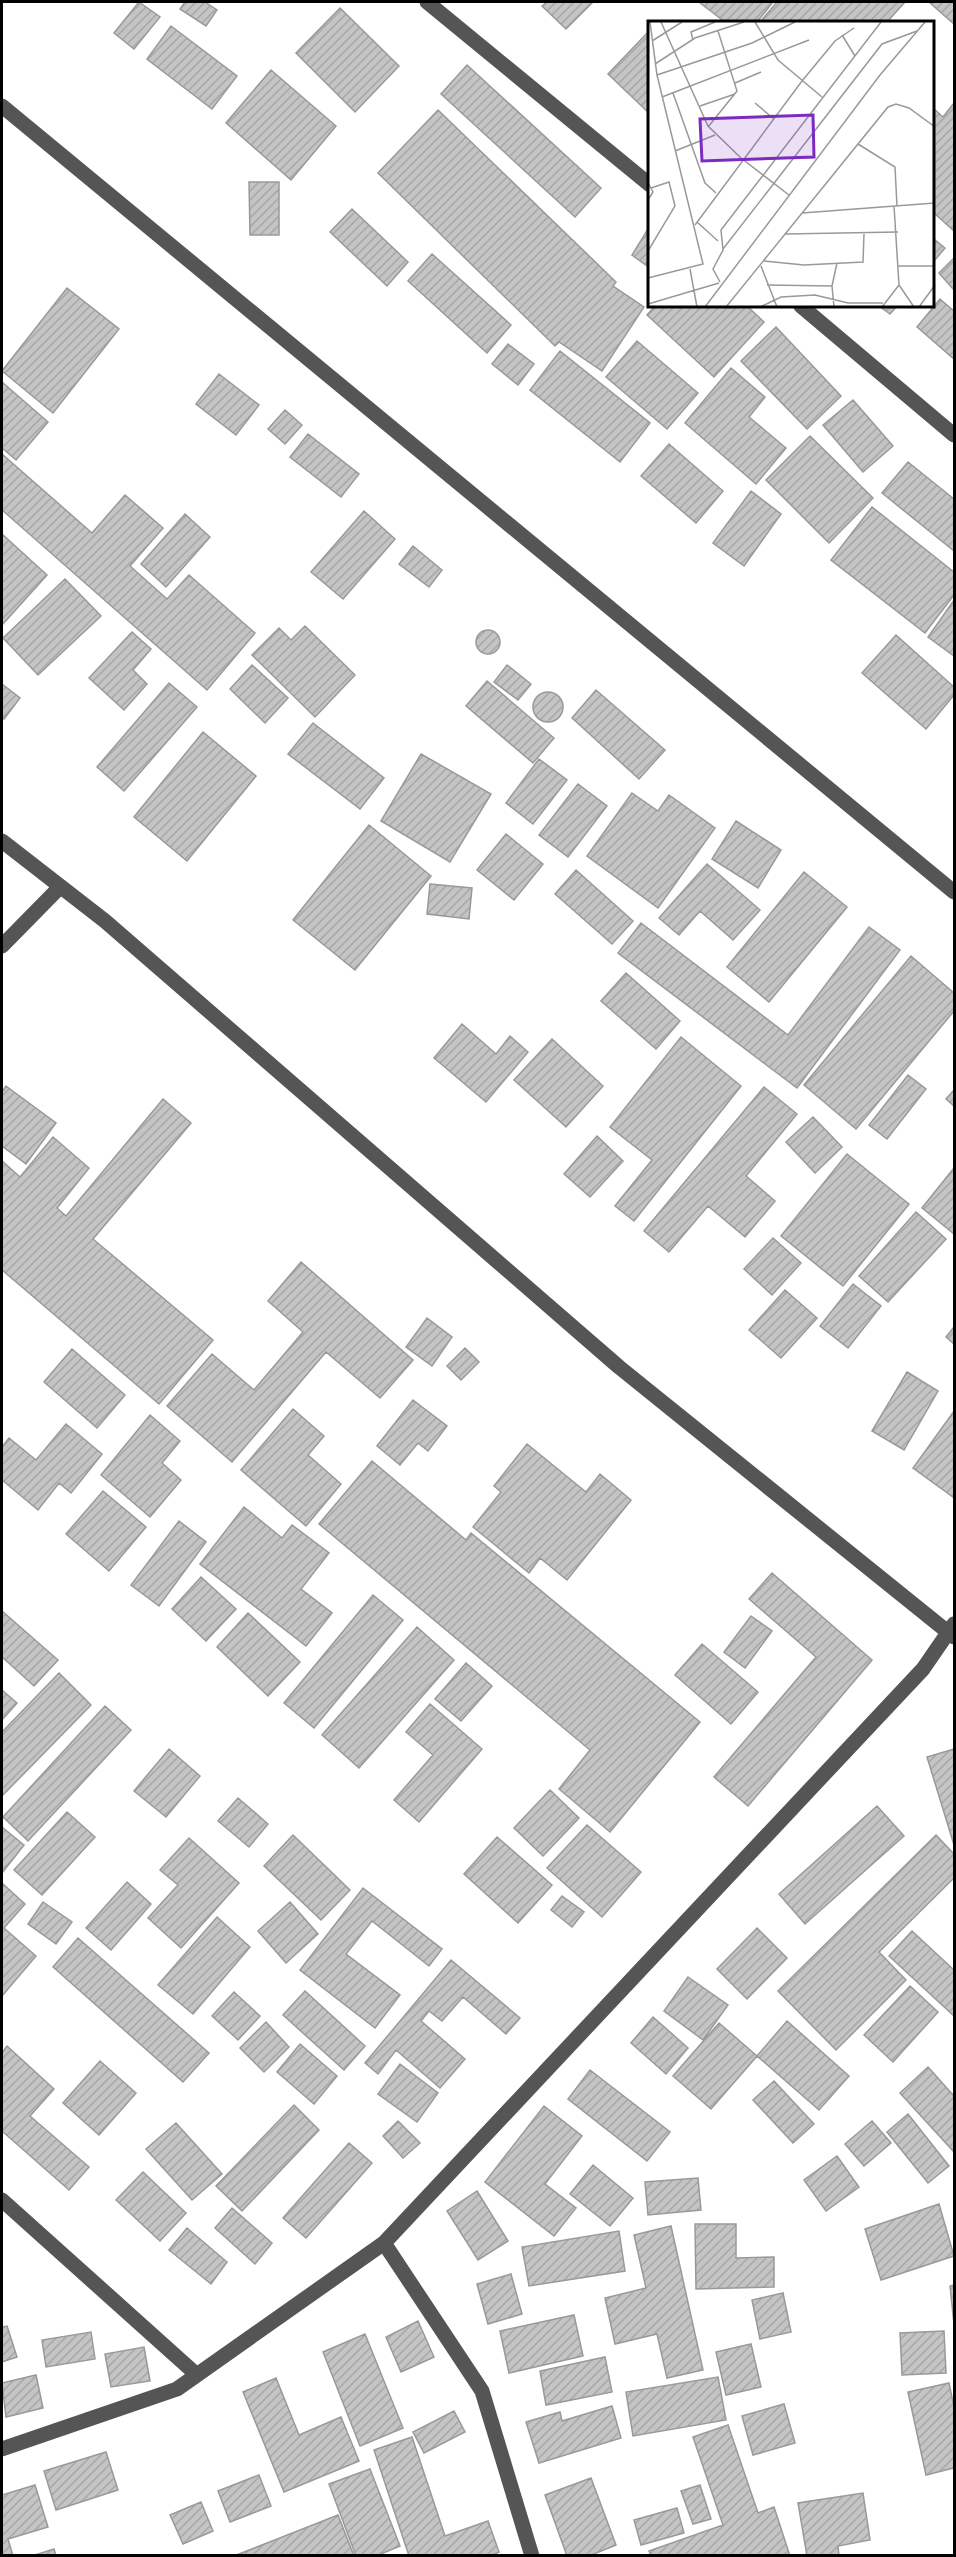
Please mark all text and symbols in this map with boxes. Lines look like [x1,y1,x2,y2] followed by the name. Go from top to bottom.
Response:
[648,21,935,308] inset map

